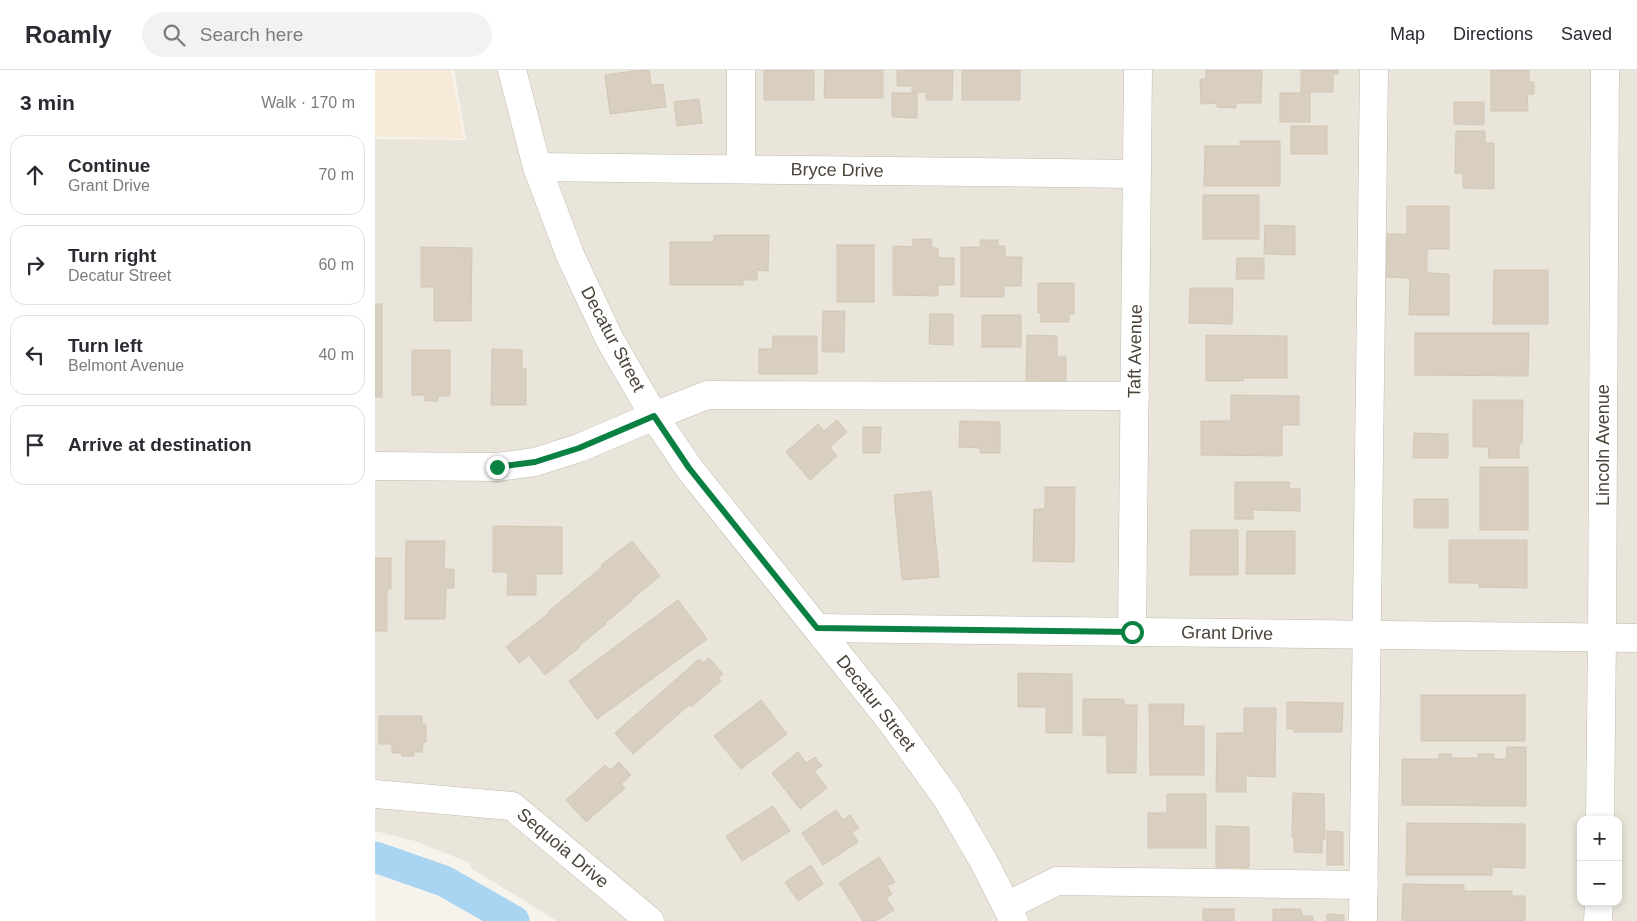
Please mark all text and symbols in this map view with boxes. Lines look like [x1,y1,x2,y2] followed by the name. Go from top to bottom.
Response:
[142,12,492,57] search box
[25,21,112,48] text: Roamly
[160,21,188,49] icon: search
[200,24,303,45] text: Search here
[1390,24,1425,44] text: Map
[1453,24,1533,44] text: Directions
[1561,24,1612,44] text: Saved
[20,91,75,114] text: 3 min
[261,94,355,111] text: Walk · 170 m
[68,155,150,176] text: Continue
[790,159,884,181] street label: Bryce Drive
[21,161,49,189] icon: ahead
[318,166,354,183] text: 70 m
[68,177,150,194] text: Grant Drive
[68,245,156,266] text: Turn right
[21,251,49,279] icon: right
[318,256,354,273] text: 60 m
[68,267,171,284] text: Decatur Street
[577,283,649,395] street label: Decatur Street
[1124,304,1146,398] street label: Taft Avenue
[68,335,143,356] text: Turn left
[21,341,49,369] icon: left
[318,346,354,363] text: 40 m
[68,357,184,374] text: Belmont Avenue
[1593,384,1613,506] street label: Lincoln Avenue
[21,431,49,459] icon: arrive
[68,434,252,455] text: Arrive at destination
[486,456,509,479] route end
[1121,621,1144,644] route start
[1181,622,1273,644] street label: Grant Drive
[832,651,920,755] street label: Decatur Street
[513,804,613,892] street label: Sequoia Drive
[1577,816,1622,906] map controls
[1577,816,1622,861] button: +
[1577,861,1622,906] button: −

